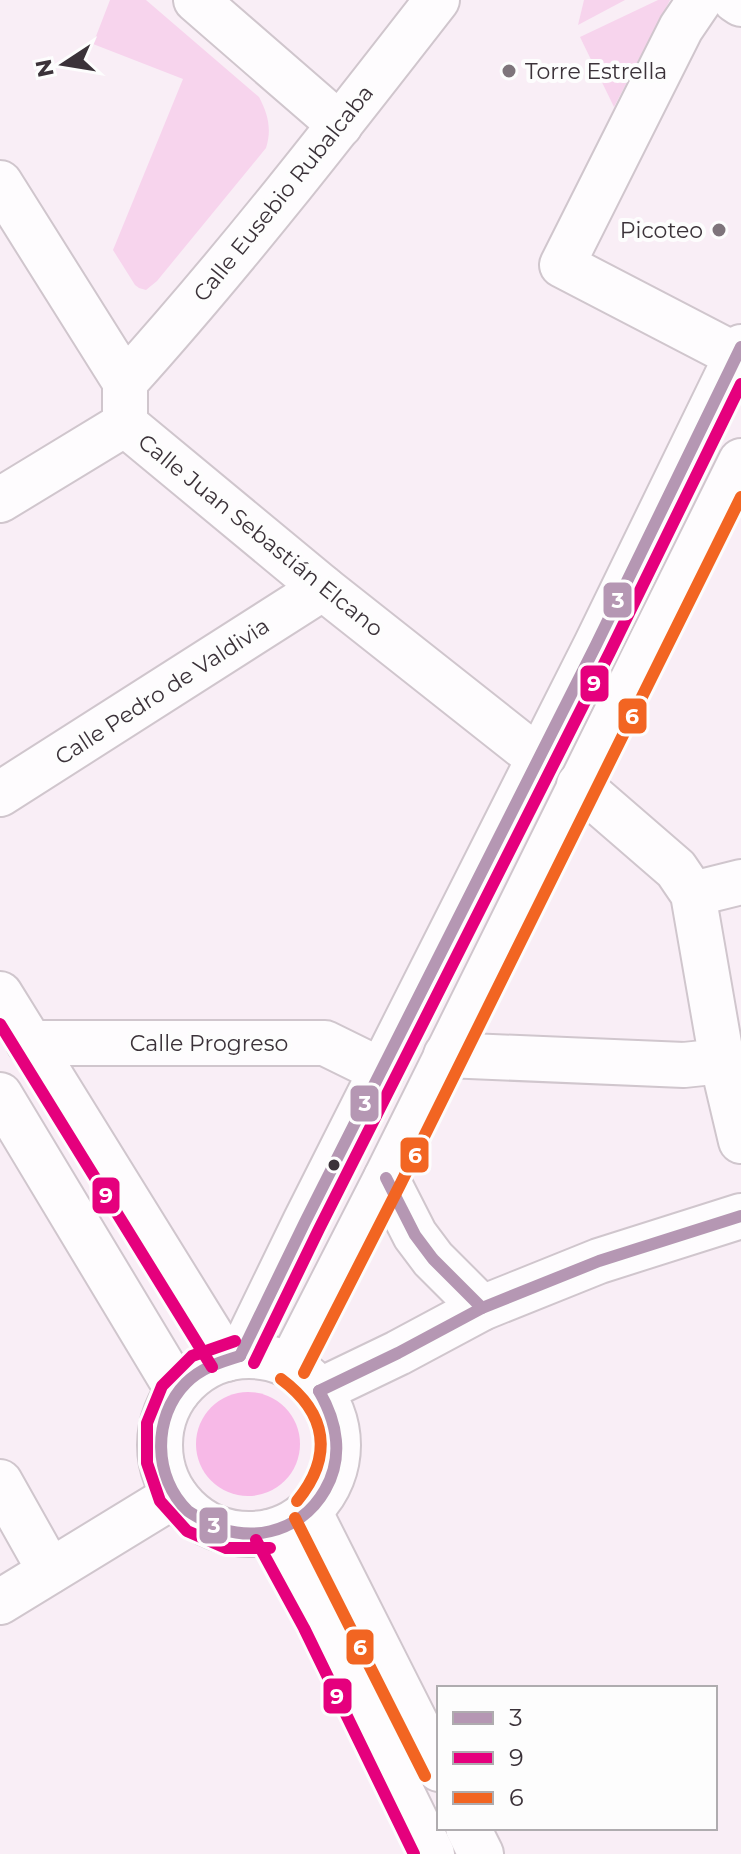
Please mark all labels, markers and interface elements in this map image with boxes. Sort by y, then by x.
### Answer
north arrow [24,24,104,104]
text: N [30,57,60,80]
place label: Torre Estrella [525,58,667,85]
marker: Torre Estrella [500,62,518,80]
street label: Calle Eusebio Rubalcaba [188,80,379,307]
place label: Picoteo [620,217,703,244]
marker: Picoteo [710,221,728,239]
street label: Calle Juan Sebastián Elcano [133,428,389,643]
line badge: 3 [602,581,633,619]
text: 3 [610,587,625,614]
street label: Calle Pedro de Valdivia [50,612,274,771]
line badge: 9 [579,664,610,703]
text: 9 [587,670,601,697]
line badge: 6 [617,697,648,735]
text: 6 [625,703,639,730]
street label: Calle Progreso [130,1030,288,1057]
line badge: 3 [349,1084,380,1123]
text: 3 [357,1090,372,1117]
line badge: 6 [399,1136,430,1174]
text: 6 [408,1142,422,1169]
unlabelled marker [326,1157,342,1173]
line badge: 9 [91,1176,121,1215]
text: 9 [99,1182,113,1209]
line badge: 3 [198,1506,229,1545]
text: 3 [206,1512,221,1539]
line badge: 6 [345,1628,375,1666]
text: 6 [353,1634,367,1661]
line badge: 9 [322,1677,353,1715]
text: 9 [330,1683,344,1710]
legend [437,1686,717,1830]
text: 3 [509,1703,523,1732]
text: 9 [509,1743,524,1772]
text: 6 [509,1783,524,1812]

